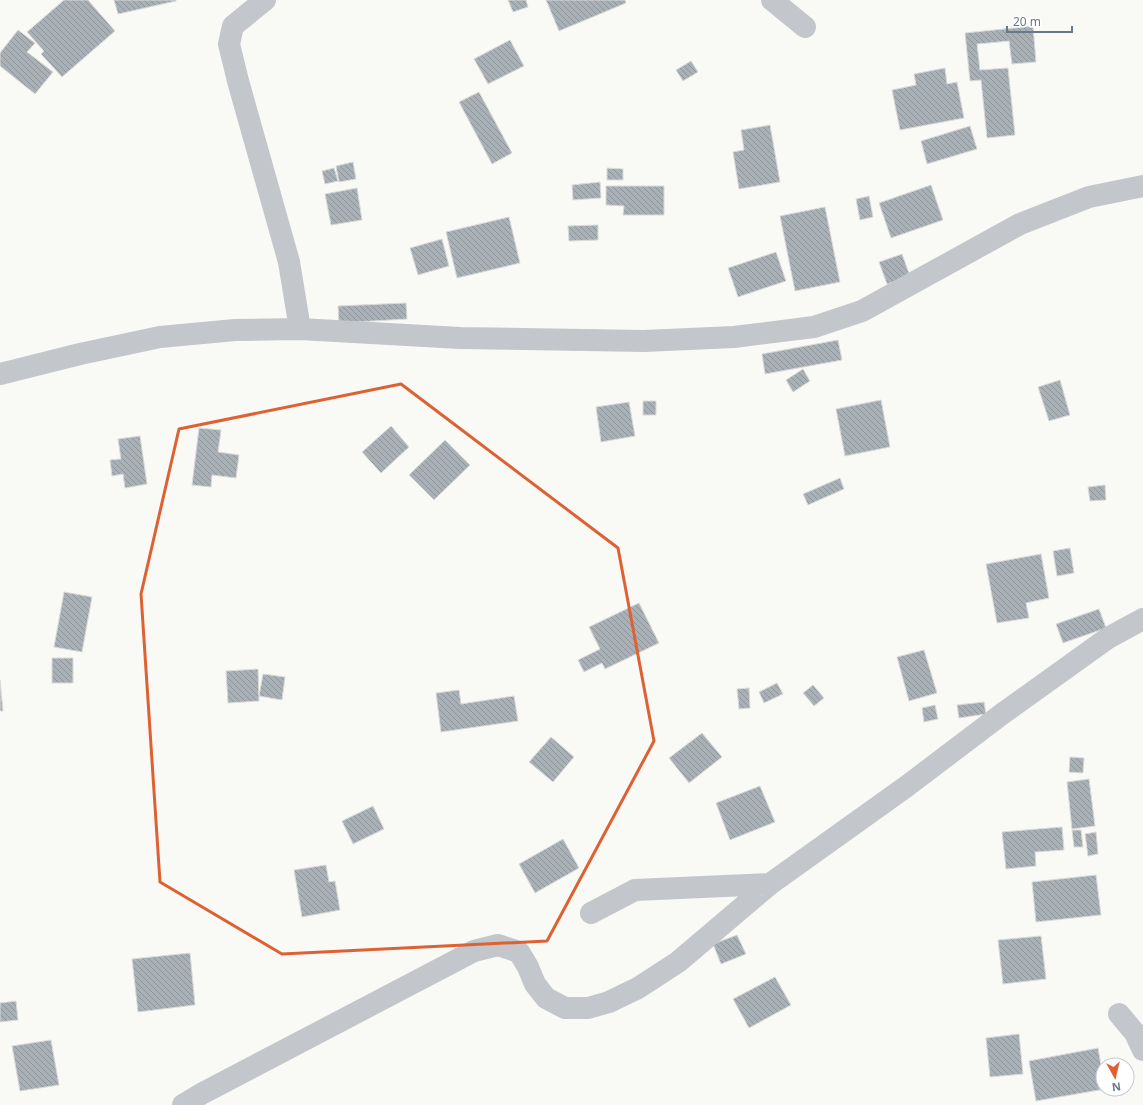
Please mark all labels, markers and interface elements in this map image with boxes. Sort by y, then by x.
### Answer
scale bar [1007,8,1072,34]
text: 20 m [1013,13,1041,30]
north arrow [1095,1057,1135,1097]
text: N [1111,1079,1122,1095]

